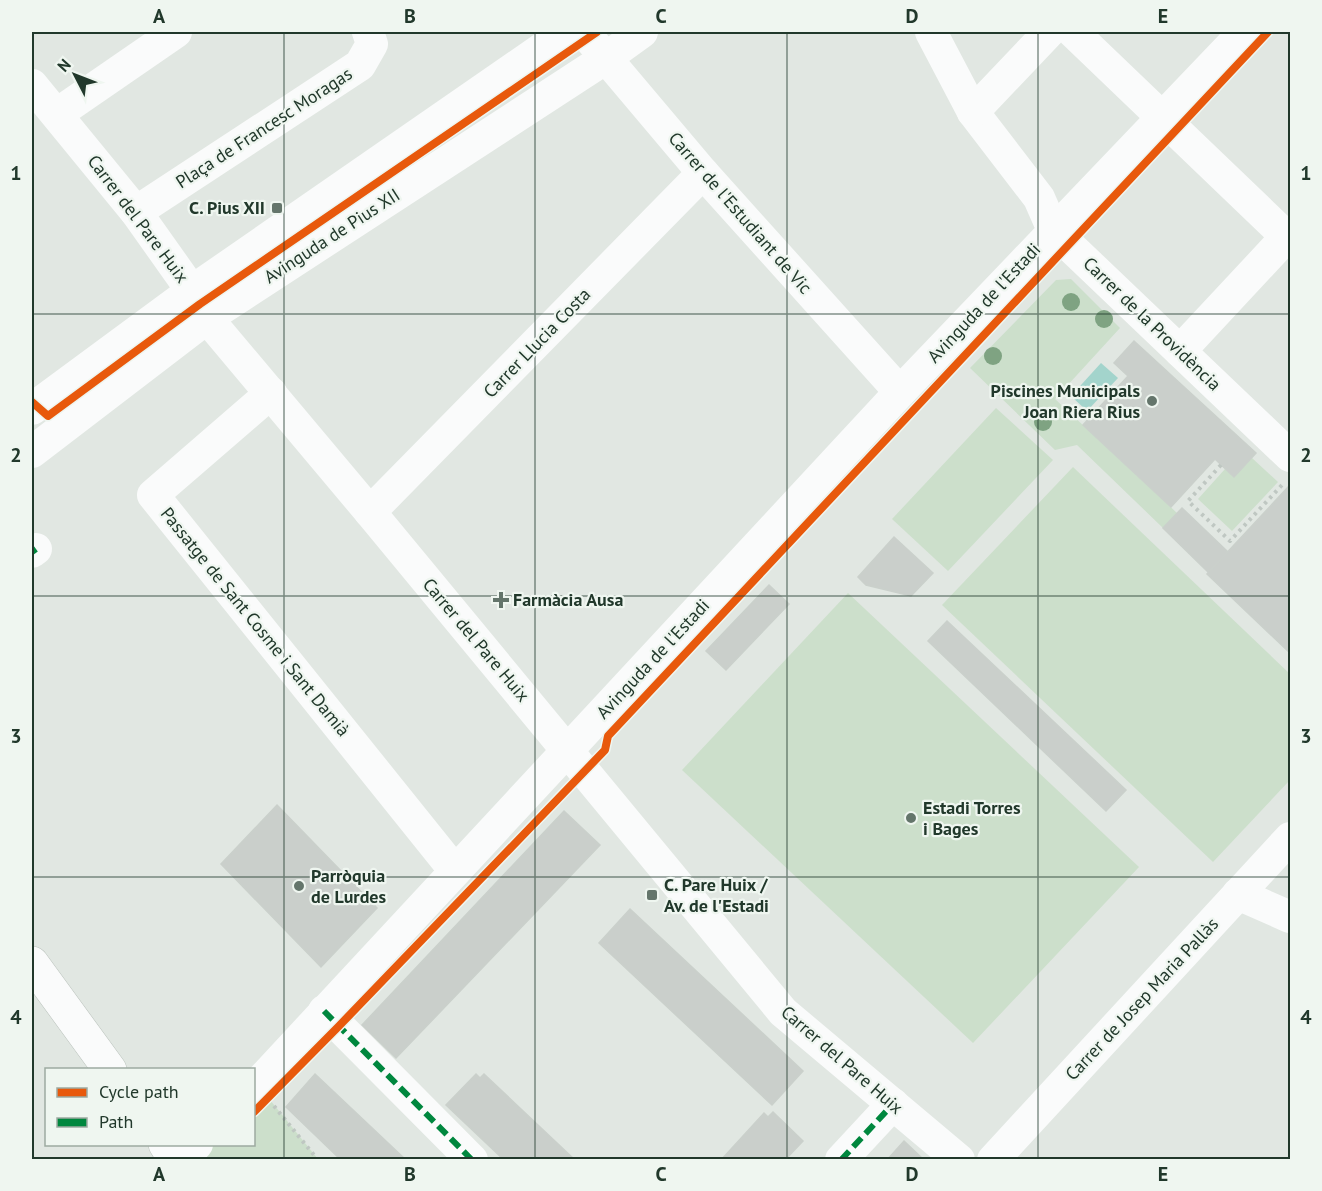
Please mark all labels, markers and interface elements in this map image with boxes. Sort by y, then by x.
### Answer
text: A [153,3,166,29]
text: B [404,3,416,29]
text: C [655,3,667,29]
text: D [906,3,919,29]
text: E [1158,3,1168,29]
north arrow [45,45,105,105]
text: N [53,54,75,76]
street label: Plaça de Francesc Moragas [171,62,356,193]
street label: Carrer de l'Estudiant de Vic [664,127,817,299]
street label: Carrer del Pare Huix [83,150,194,287]
text: 1 [10,160,22,186]
text: 1 [1300,160,1312,186]
street label: Avinguda de Pius XII [259,183,404,288]
place label: C. Pius XII [189,196,265,219]
marker: C. Pius XII [270,201,284,215]
street label: Avinguda de l'Estadi [922,238,1045,367]
street label: Carrer de la Providència [1079,252,1226,395]
street label: Carrer Llucia Costa [478,283,595,402]
place label: Piscines Municipals Joan Riera Rius [991,379,1140,423]
marker: Piscines Municipals Joan Riera Rius [1145,394,1159,408]
text: 2 [10,442,22,468]
text: 2 [1300,442,1312,468]
street label: Passatge de Sant Cosme i Sant Damià [156,502,355,741]
street label: Carrer del Pare Huix [418,573,535,706]
place label: Farmàcia Ausa [513,588,623,611]
marker: Farmàcia Ausa [494,593,508,607]
street label: Avinguda de l'Estadi [591,594,714,723]
text: 3 [10,723,22,749]
text: 3 [1300,723,1312,749]
place label: Estadi Torres i Bages [923,796,1021,840]
marker: Estadi Torres i Bages [904,811,918,825]
place label: Parròquia de Lurdes [311,864,386,908]
place label: C. Pare Huix / Av. de l'Estadi [664,873,769,917]
marker: Parròquia de Lurdes [292,879,306,893]
marker: C. Pare Huix / Av. de l'Estadi [645,888,659,902]
street label: Carrer de Josep Maria Pallàs [1060,912,1223,1085]
street label: Carrer del Pare Huix [777,1000,908,1119]
text: 4 [10,1004,22,1030]
text: 4 [1300,1004,1312,1030]
legend [45,1068,255,1146]
text: Cycle path [99,1080,179,1103]
text: Path [99,1110,133,1133]
text: A [153,1161,166,1187]
text: B [404,1161,416,1187]
text: C [655,1161,667,1187]
text: D [906,1161,919,1187]
text: E [1158,1161,1168,1187]

